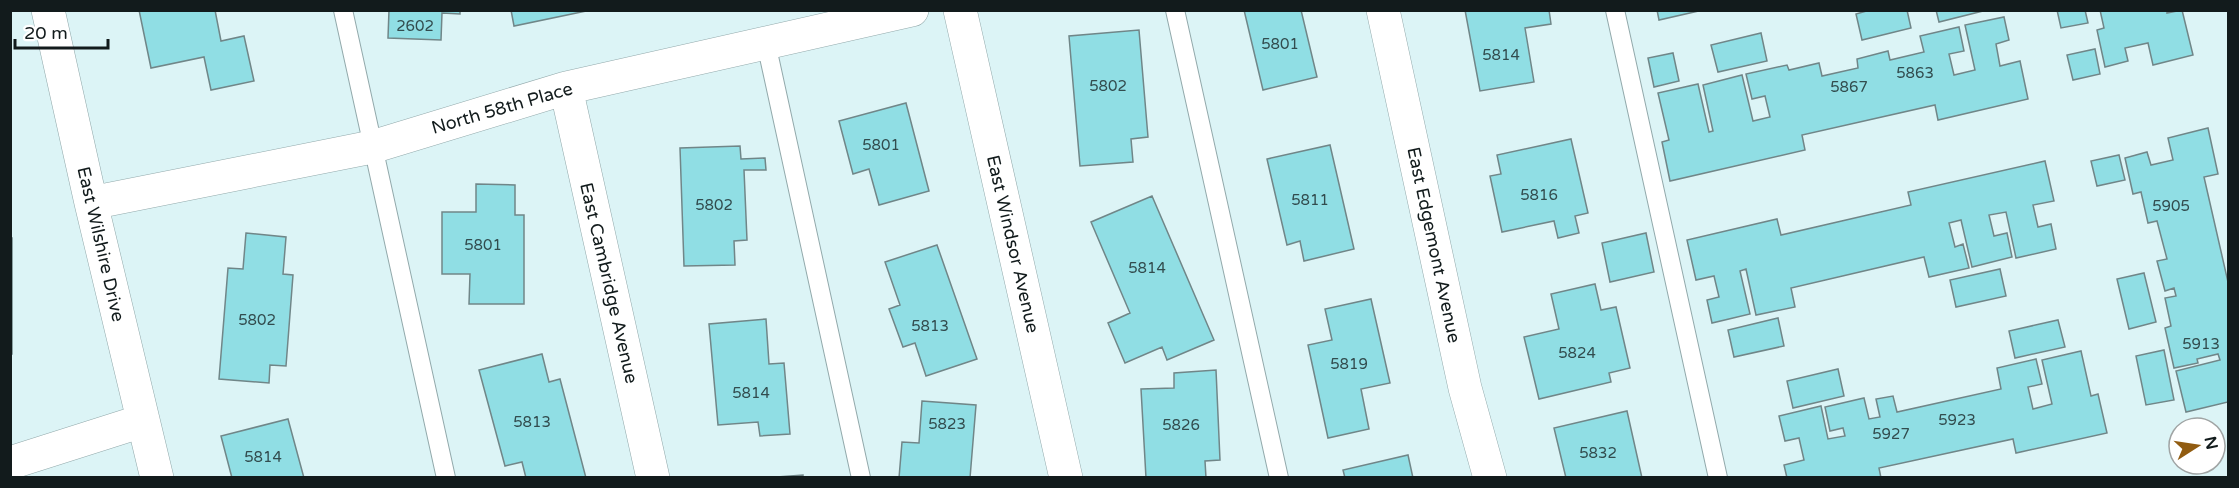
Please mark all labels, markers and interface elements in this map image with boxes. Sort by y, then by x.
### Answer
scale bar [15,12,108,50]
house number: 2602 [396,17,434,35]
text: 20 m [24,22,68,44]
house number: 5801 [1261,35,1299,53]
house number: 5814 [1482,46,1520,64]
house number: 5863 [1896,64,1934,82]
street label: North 58th Place [429,77,575,139]
house number: 5802 [1089,77,1127,95]
house number: 5867 [1830,78,1868,96]
house number: 5801 [862,136,900,154]
street label: East Edgemont Avenue [1402,145,1466,345]
street label: East Windsor Avenue [982,153,1044,335]
street label: East Wilshire Drive [72,164,130,324]
street label: East Cambridge Avenue [575,180,643,386]
house number: 5816 [1520,186,1558,204]
house number: 5811 [1291,191,1329,209]
house number: 5802 [695,196,733,214]
house number: 5905 [2152,197,2190,215]
house number: 5801 [464,236,502,254]
house number: 5814 [1128,259,1166,277]
house number: 5802 [238,311,276,329]
house number: 5813 [911,317,949,335]
house number: 5913 [2182,335,2220,353]
house number: 5824 [1558,344,1596,362]
house number: 5819 [1330,355,1368,373]
house number: 5814 [732,384,770,402]
house number: 5923 [1938,411,1976,429]
house number: 5813 [513,413,551,431]
house number: 5823 [928,415,966,433]
house number: 5826 [1162,416,1200,434]
north arrow [2167,416,2227,476]
house number: 5927 [1872,425,1910,443]
text: N [2200,435,2222,451]
house number: 5832 [1579,444,1617,462]
house number: 5814 [244,448,282,466]

